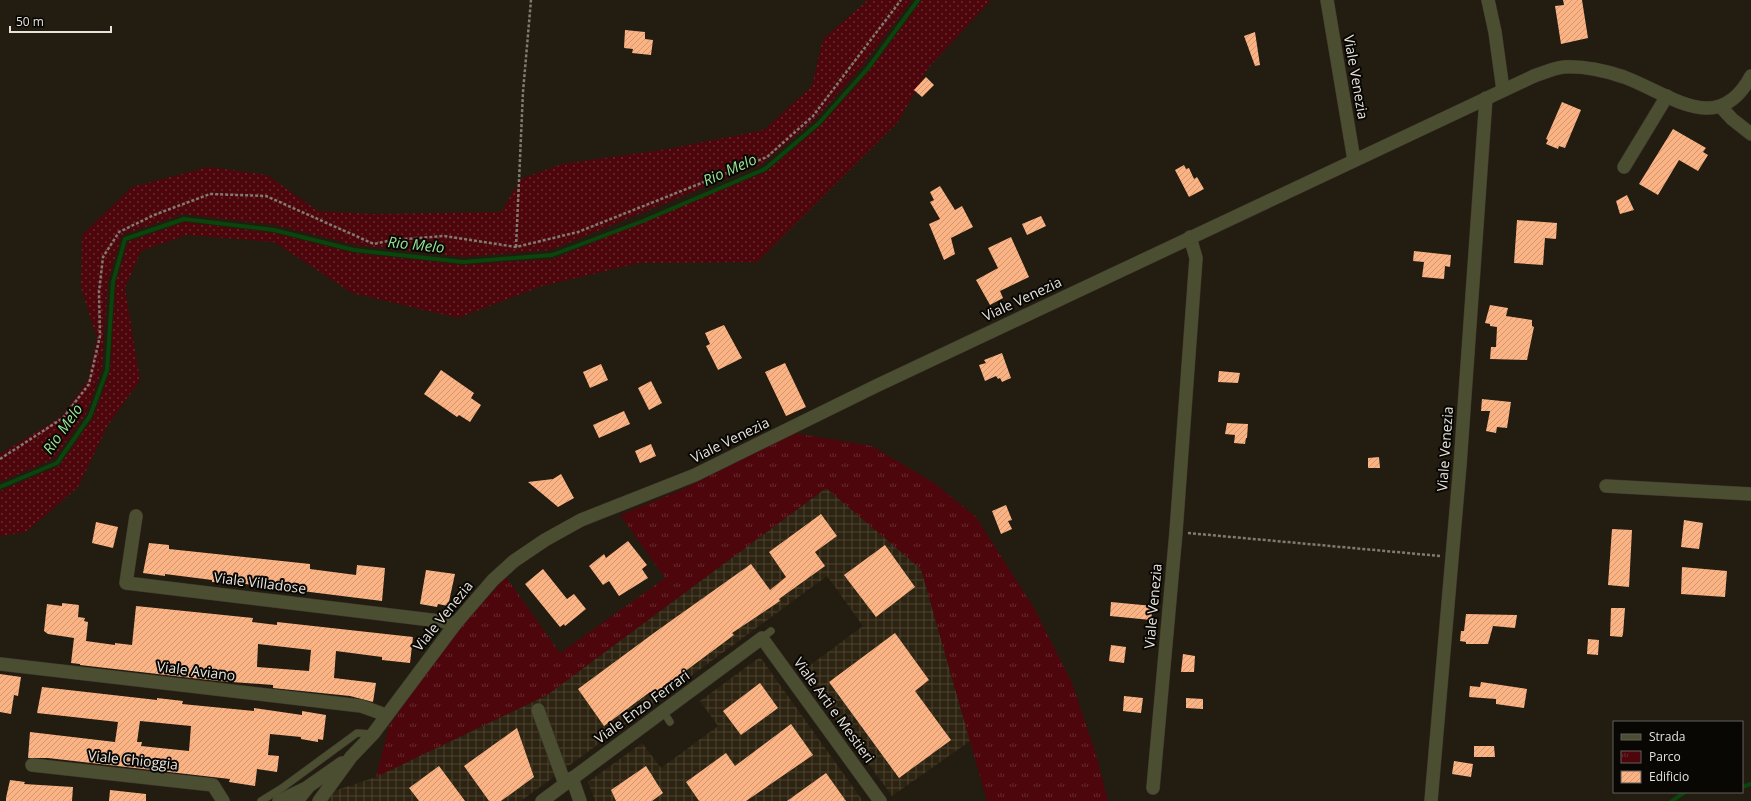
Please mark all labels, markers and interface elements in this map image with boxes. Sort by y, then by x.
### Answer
scale bar [10,8,111,34]
text: 50 m [16,13,44,30]
street label: Viale Venezia [1340,33,1373,121]
water label: Rio Melo [700,148,760,190]
water label: Rio Melo [387,231,445,257]
street label: Viale Venezia [979,272,1064,325]
water label: Rio Melo [38,399,87,457]
street label: Viale Venezia [1432,406,1457,492]
street label: Viale Venezia [687,412,772,467]
street label: Viale Venezia [1139,563,1166,649]
street label: Viale Villadose [213,567,307,598]
street label: Viale Venezia [408,577,477,655]
street label: Viale Arti e Mestieri [790,653,879,766]
street label: Viale Aviano [156,656,236,685]
street label: Viale Enzo Ferrari [590,666,693,748]
legend [1613,721,1743,793]
text: Strada [1649,728,1685,745]
street label: Viale Chioggia [87,745,179,774]
text: Parco [1649,748,1681,765]
text: Edificio [1649,768,1689,785]

